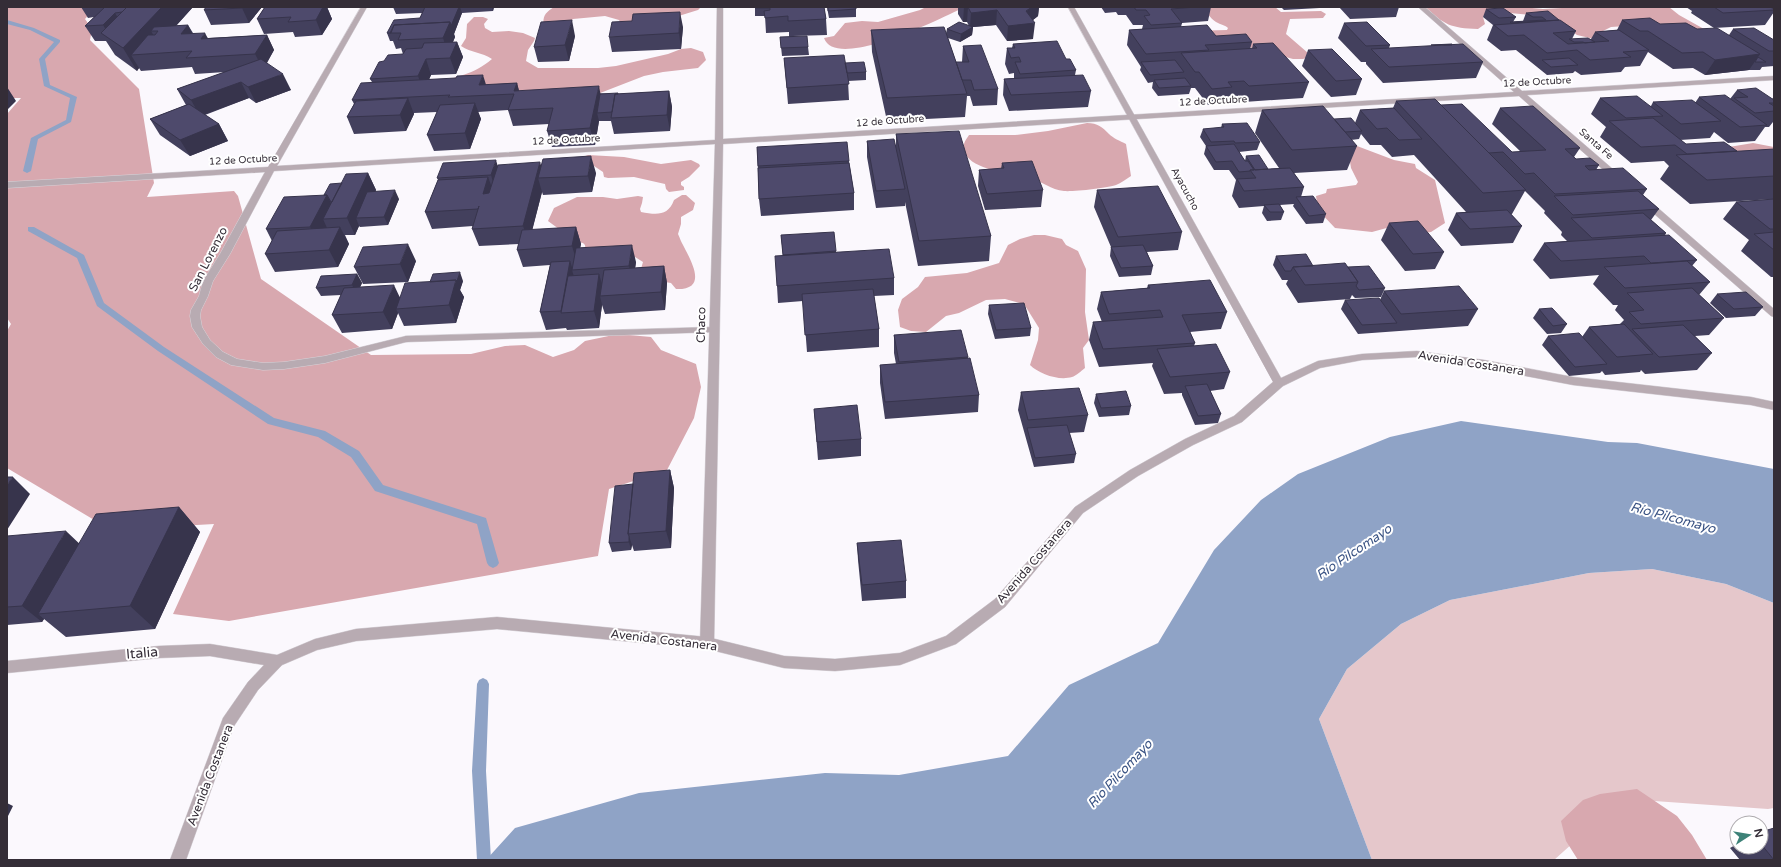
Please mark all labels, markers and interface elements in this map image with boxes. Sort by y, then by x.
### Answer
street label: 12 de Octubre [1502,74,1572,90]
street label: 12 de Octubre [1178,93,1248,109]
street label: 12 de Octubre [855,113,925,129]
street label: Santa Fe [1577,126,1616,162]
street label: 12 de Octubre [531,132,601,148]
street label: 12 de Octubre [208,152,278,168]
street label: Ayacucho [1168,166,1202,212]
street label: San Lorenzo [186,224,230,294]
street label: Chaco [694,307,708,343]
street label: Avenida Costanera [1417,348,1525,378]
water label: Río Pilcomayo [1629,499,1718,537]
street label: Avenida Costanera [994,516,1074,606]
water label: Río Pilcomayo [1313,520,1396,583]
street label: Avenida Costanera [610,627,718,653]
street label: Italia [125,643,159,663]
street label: Avenida Costanera [184,722,236,828]
water label: Río Pilcomayo [1084,736,1156,811]
north arrow [1729,815,1769,855]
text: N [1751,827,1766,839]

